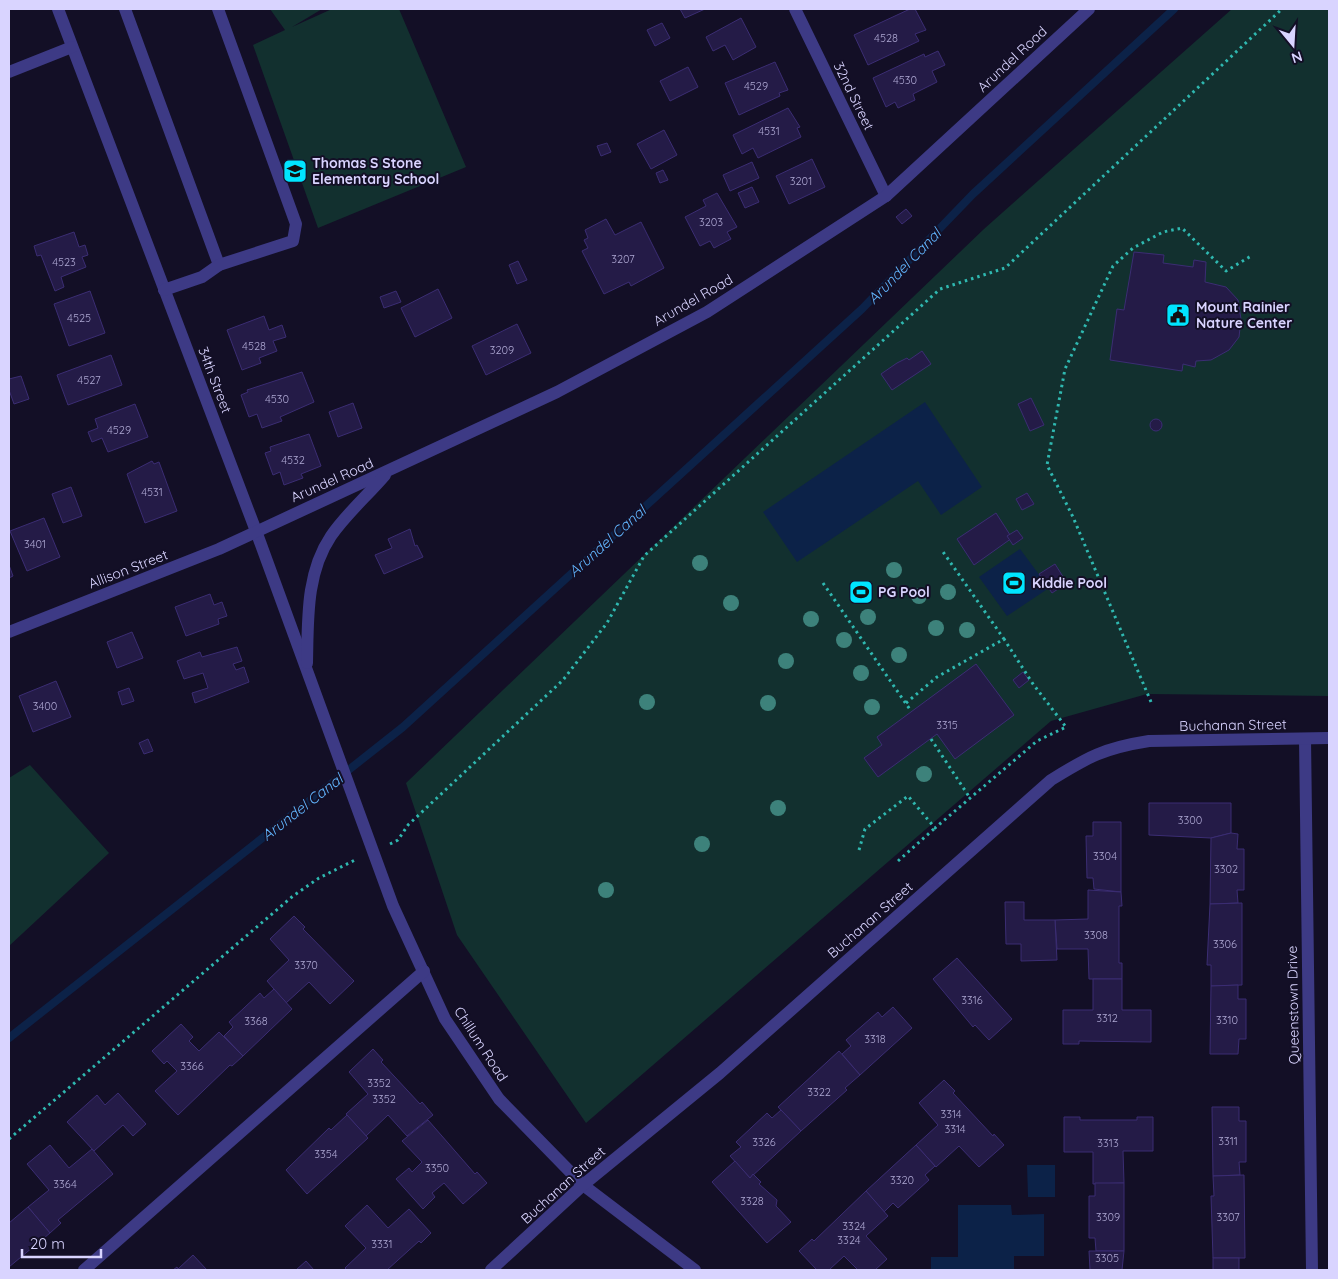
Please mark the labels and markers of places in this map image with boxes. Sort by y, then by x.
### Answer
place label: Thomas S Stone Elementary School [312,154,439,188]
school or university icon: Thomas S Stone Elementary School [282,158,308,184]
place label: Mount Rainier Nature Center [1196,298,1292,332]
public building icon: Mount Rainier Nature Center [1165,302,1191,328]
sports icon: Kiddie Pool [1001,570,1027,596]
place label: Kiddie Pool [1032,574,1107,592]
sports icon: PG Pool [848,579,874,605]
place label: PG Pool [878,583,930,601]

